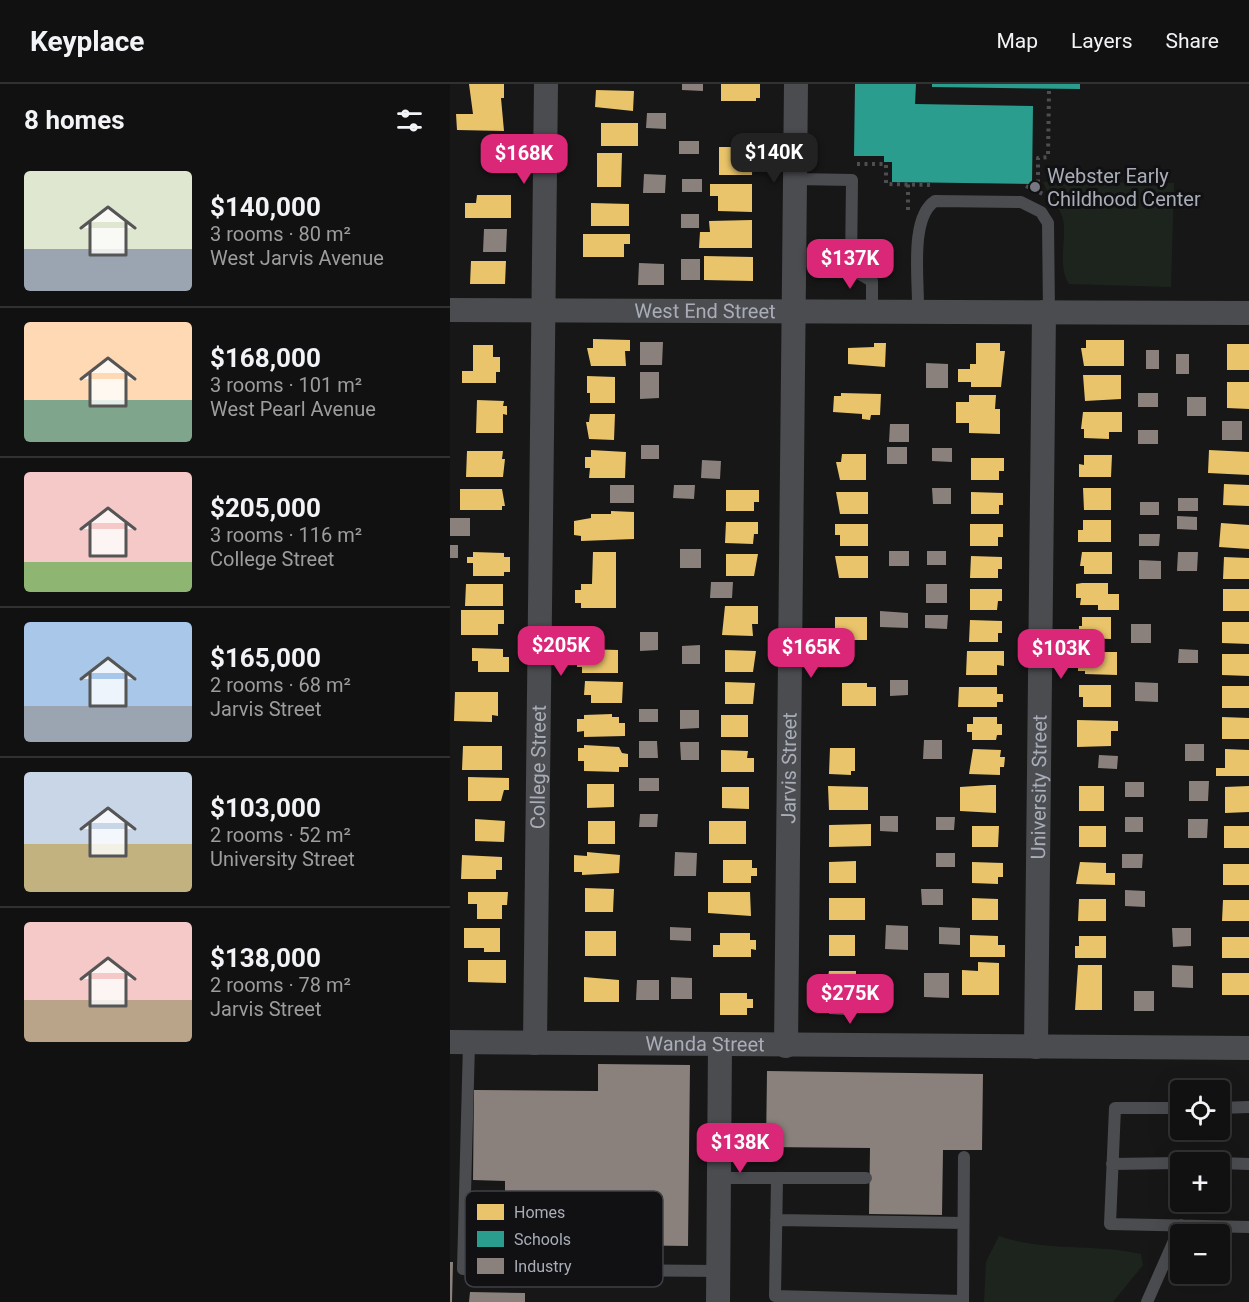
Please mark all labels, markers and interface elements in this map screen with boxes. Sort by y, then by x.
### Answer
text: Keyplace [30,25,144,58]
text: Map [996,29,1038,53]
text: Layers [1071,29,1132,53]
text: Share [1165,29,1219,53]
icon: filters [393,104,426,137]
text: 8 homes [24,105,125,135]
pin: $140K [732,133,816,184]
pin: $168K [482,134,566,185]
text: $140K [745,140,803,164]
text: $168K [495,141,553,165]
place label: Webster Early Childhood Center [1047,164,1201,211]
marker: Webster Early Childhood Center [1028,180,1042,194]
text: $140,000 [210,192,321,222]
icon: home [72,195,144,267]
text: 3 rooms · 80 m² [210,222,351,246]
pin: $137K [808,239,892,290]
text: West Jarvis Avenue [210,246,384,270]
text: $137K [821,246,879,270]
street label: West End Street [634,299,776,323]
text: $168,000 [210,343,321,373]
icon: home [72,346,144,418]
text: 3 rooms · 101 m² [210,373,362,397]
text: West Pearl Avenue [210,397,376,421]
text: $205,000 [210,493,321,523]
icon: home [72,496,144,568]
text: 3 rooms · 116 m² [210,523,362,547]
text: College Street [210,547,334,571]
pin: $205K [519,626,603,677]
pin: $165K [769,628,853,679]
pin: $103K [1019,629,1103,680]
text: $205K [532,633,590,657]
text: $165K [782,635,840,659]
text: $103K [1032,636,1090,660]
text: $165,000 [210,643,321,673]
icon: home [72,646,144,718]
text: 2 rooms · 68 m² [210,673,351,697]
text: Jarvis Street [210,697,321,721]
street label: College Street [525,705,551,829]
street label: Jarvis Street [776,712,801,824]
street label: University Street [1026,714,1052,860]
text: $103,000 [210,793,321,823]
icon: home [72,796,144,868]
text: 2 rooms · 52 m² [210,823,351,847]
text: University Street [210,847,355,871]
text: $138,000 [210,943,321,973]
icon: home [72,946,144,1018]
text: 2 rooms · 78 m² [210,973,351,997]
pin: $275K [808,974,892,1025]
text: $275K [821,981,879,1005]
text: Jarvis Street [210,997,321,1021]
street label: Wanda Street [645,1031,765,1056]
map controls [1170,1080,1230,1284]
button: locate [1170,1080,1230,1140]
pin: $138K [698,1123,782,1174]
text: $138K [711,1130,769,1154]
button: + [1170,1152,1230,1212]
legend [465,1191,663,1287]
text: Homes [514,1203,565,1222]
button: − [1170,1224,1230,1284]
text: Schools [514,1230,571,1249]
text: Industry [514,1257,572,1276]

